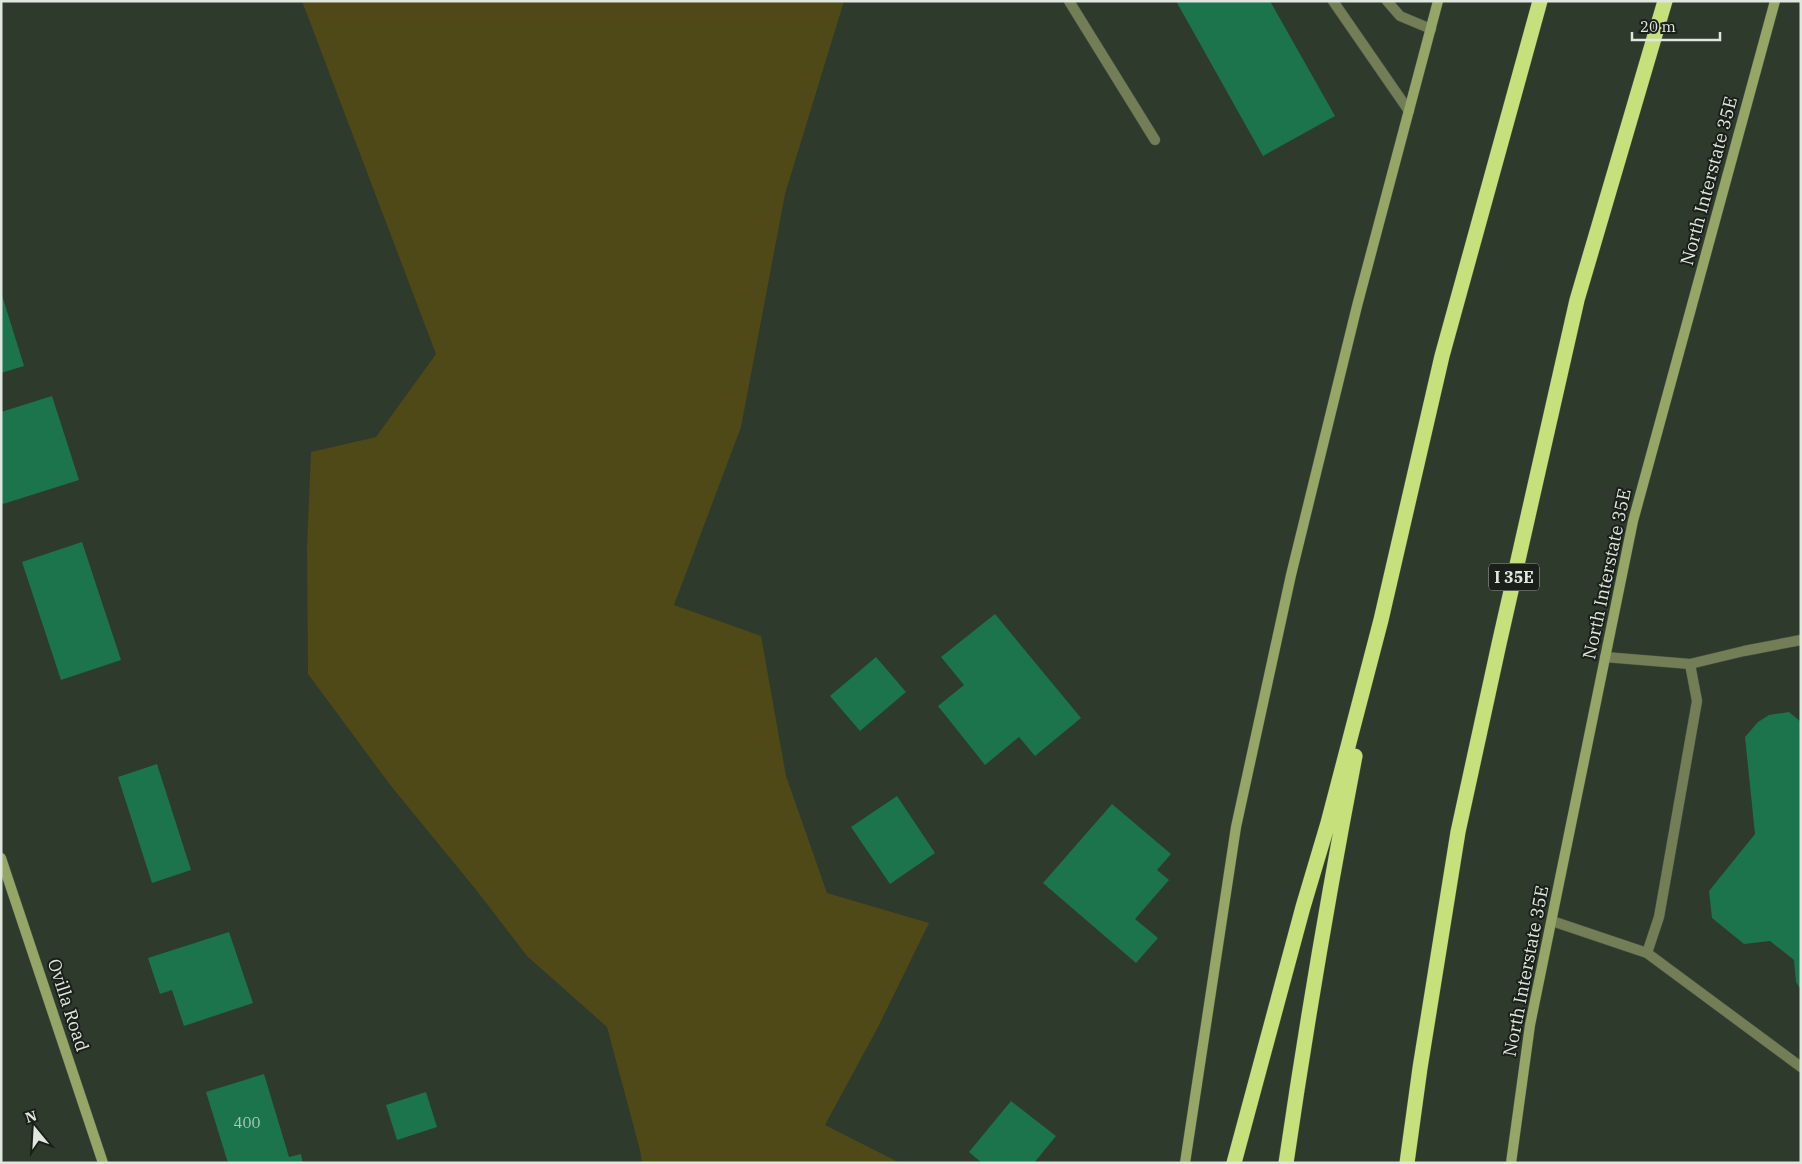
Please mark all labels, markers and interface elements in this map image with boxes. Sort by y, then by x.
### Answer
scale bar [1632,10,1720,42]
text: 20 m [1640,17,1676,36]
street label: North Interstate 35E [1675,94,1742,268]
street label: North Interstate 35E [1577,487,1636,661]
road number: I 35E [1489,564,1539,590]
street label: North Interstate 35E [1498,883,1553,1058]
street label: Ovilla Road [43,956,94,1054]
north arrow [10,1104,60,1154]
text: N [23,1106,39,1127]
house number: 400 [233,1113,261,1132]

